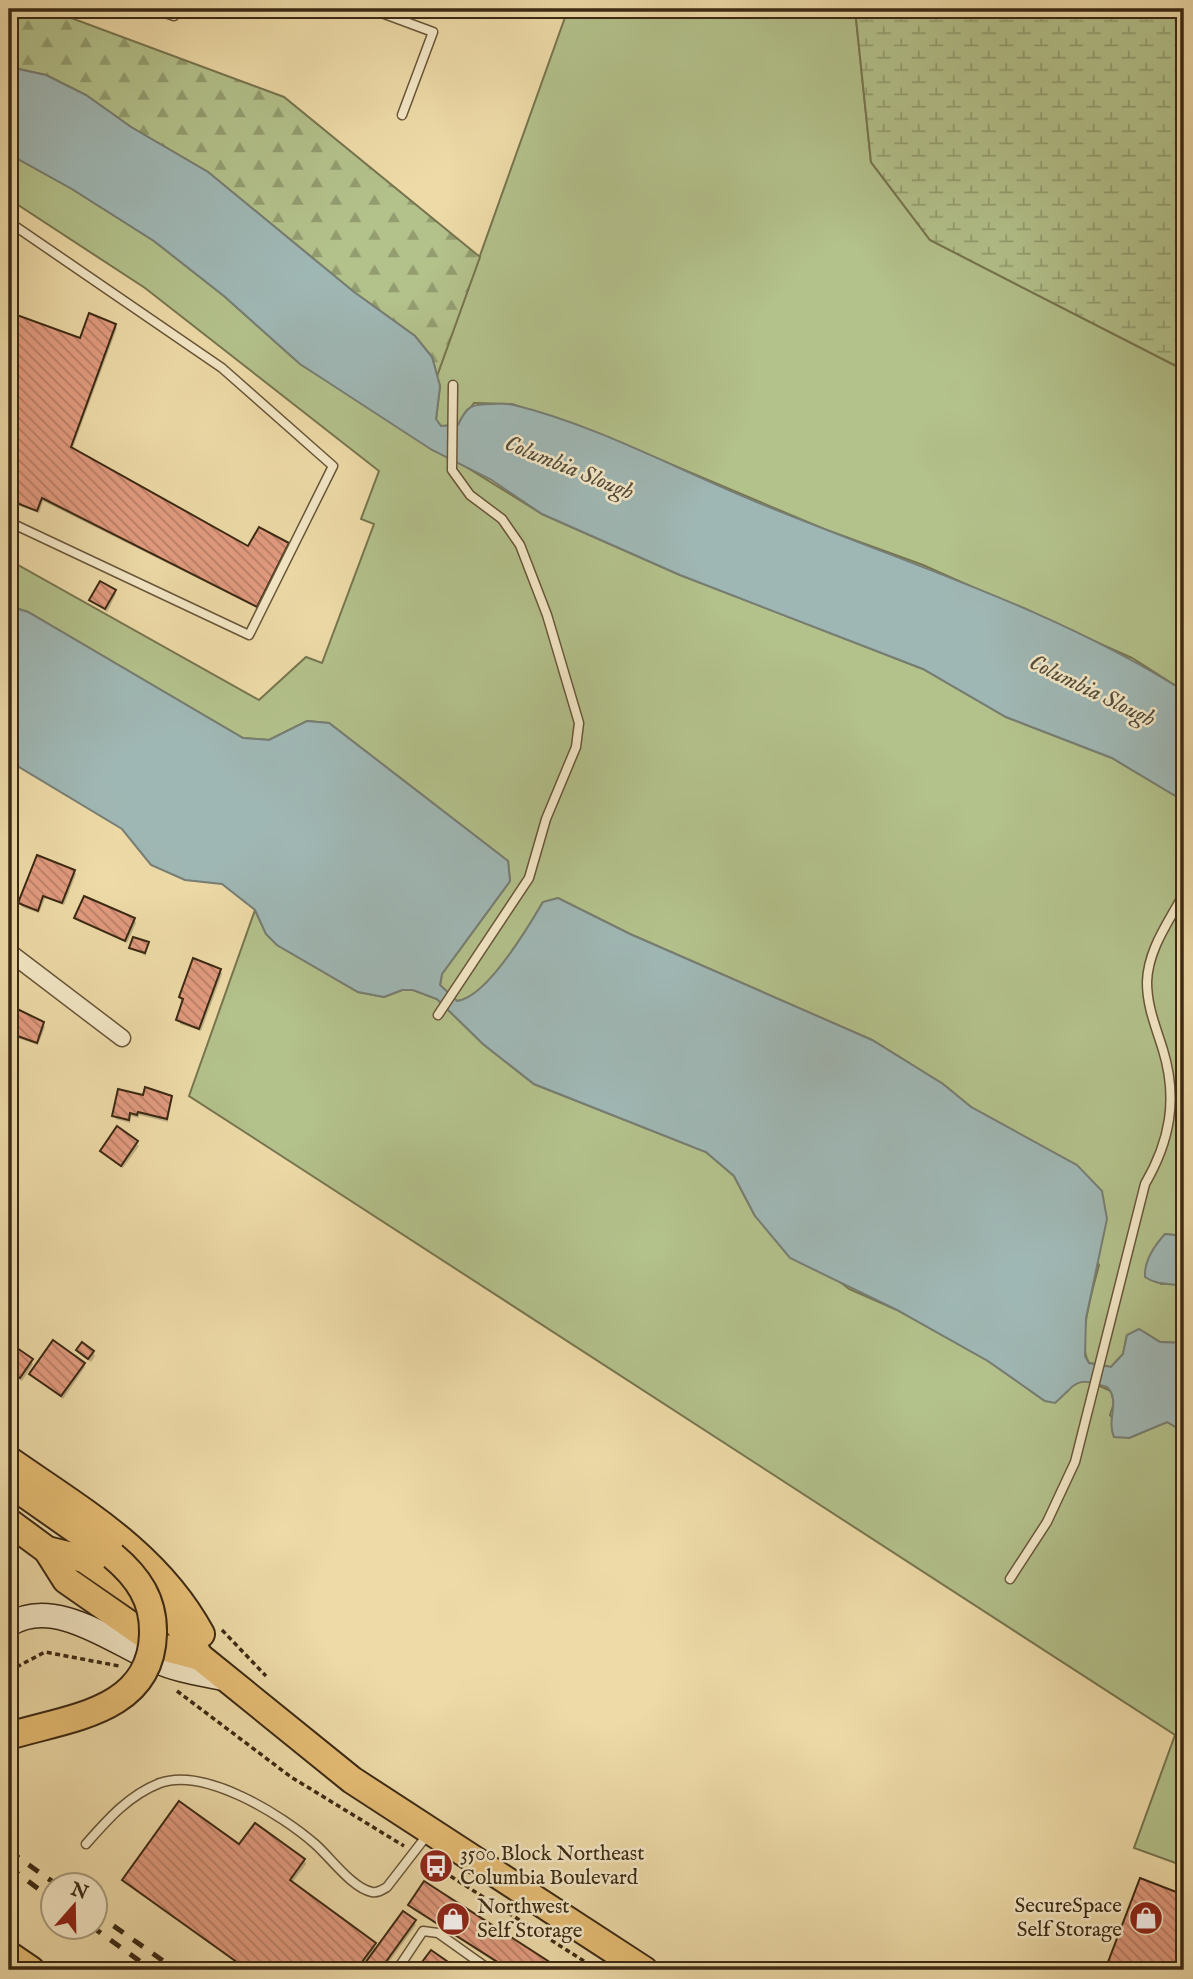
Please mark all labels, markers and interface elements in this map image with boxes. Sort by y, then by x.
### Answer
water label: Columbia Slough [500,429,638,508]
water label: Columbia Slough [1024,648,1160,735]
place label: 3500 Block Northeast Columbia Boulevard [460,1841,644,1892]
bus stop icon: 3500 Block Northeast Columbia Boulevard [417,1847,455,1885]
north arrow [38,1870,108,1940]
text: N [66,1877,91,1906]
place label: SecureSpace Self Storage [1014,1893,1122,1944]
place label: Northwest Self Storage [477,1894,583,1945]
shop icon: SecureSpace Self Storage [1127,1899,1165,1937]
shop icon: Northwest Self Storage [434,1900,472,1938]

